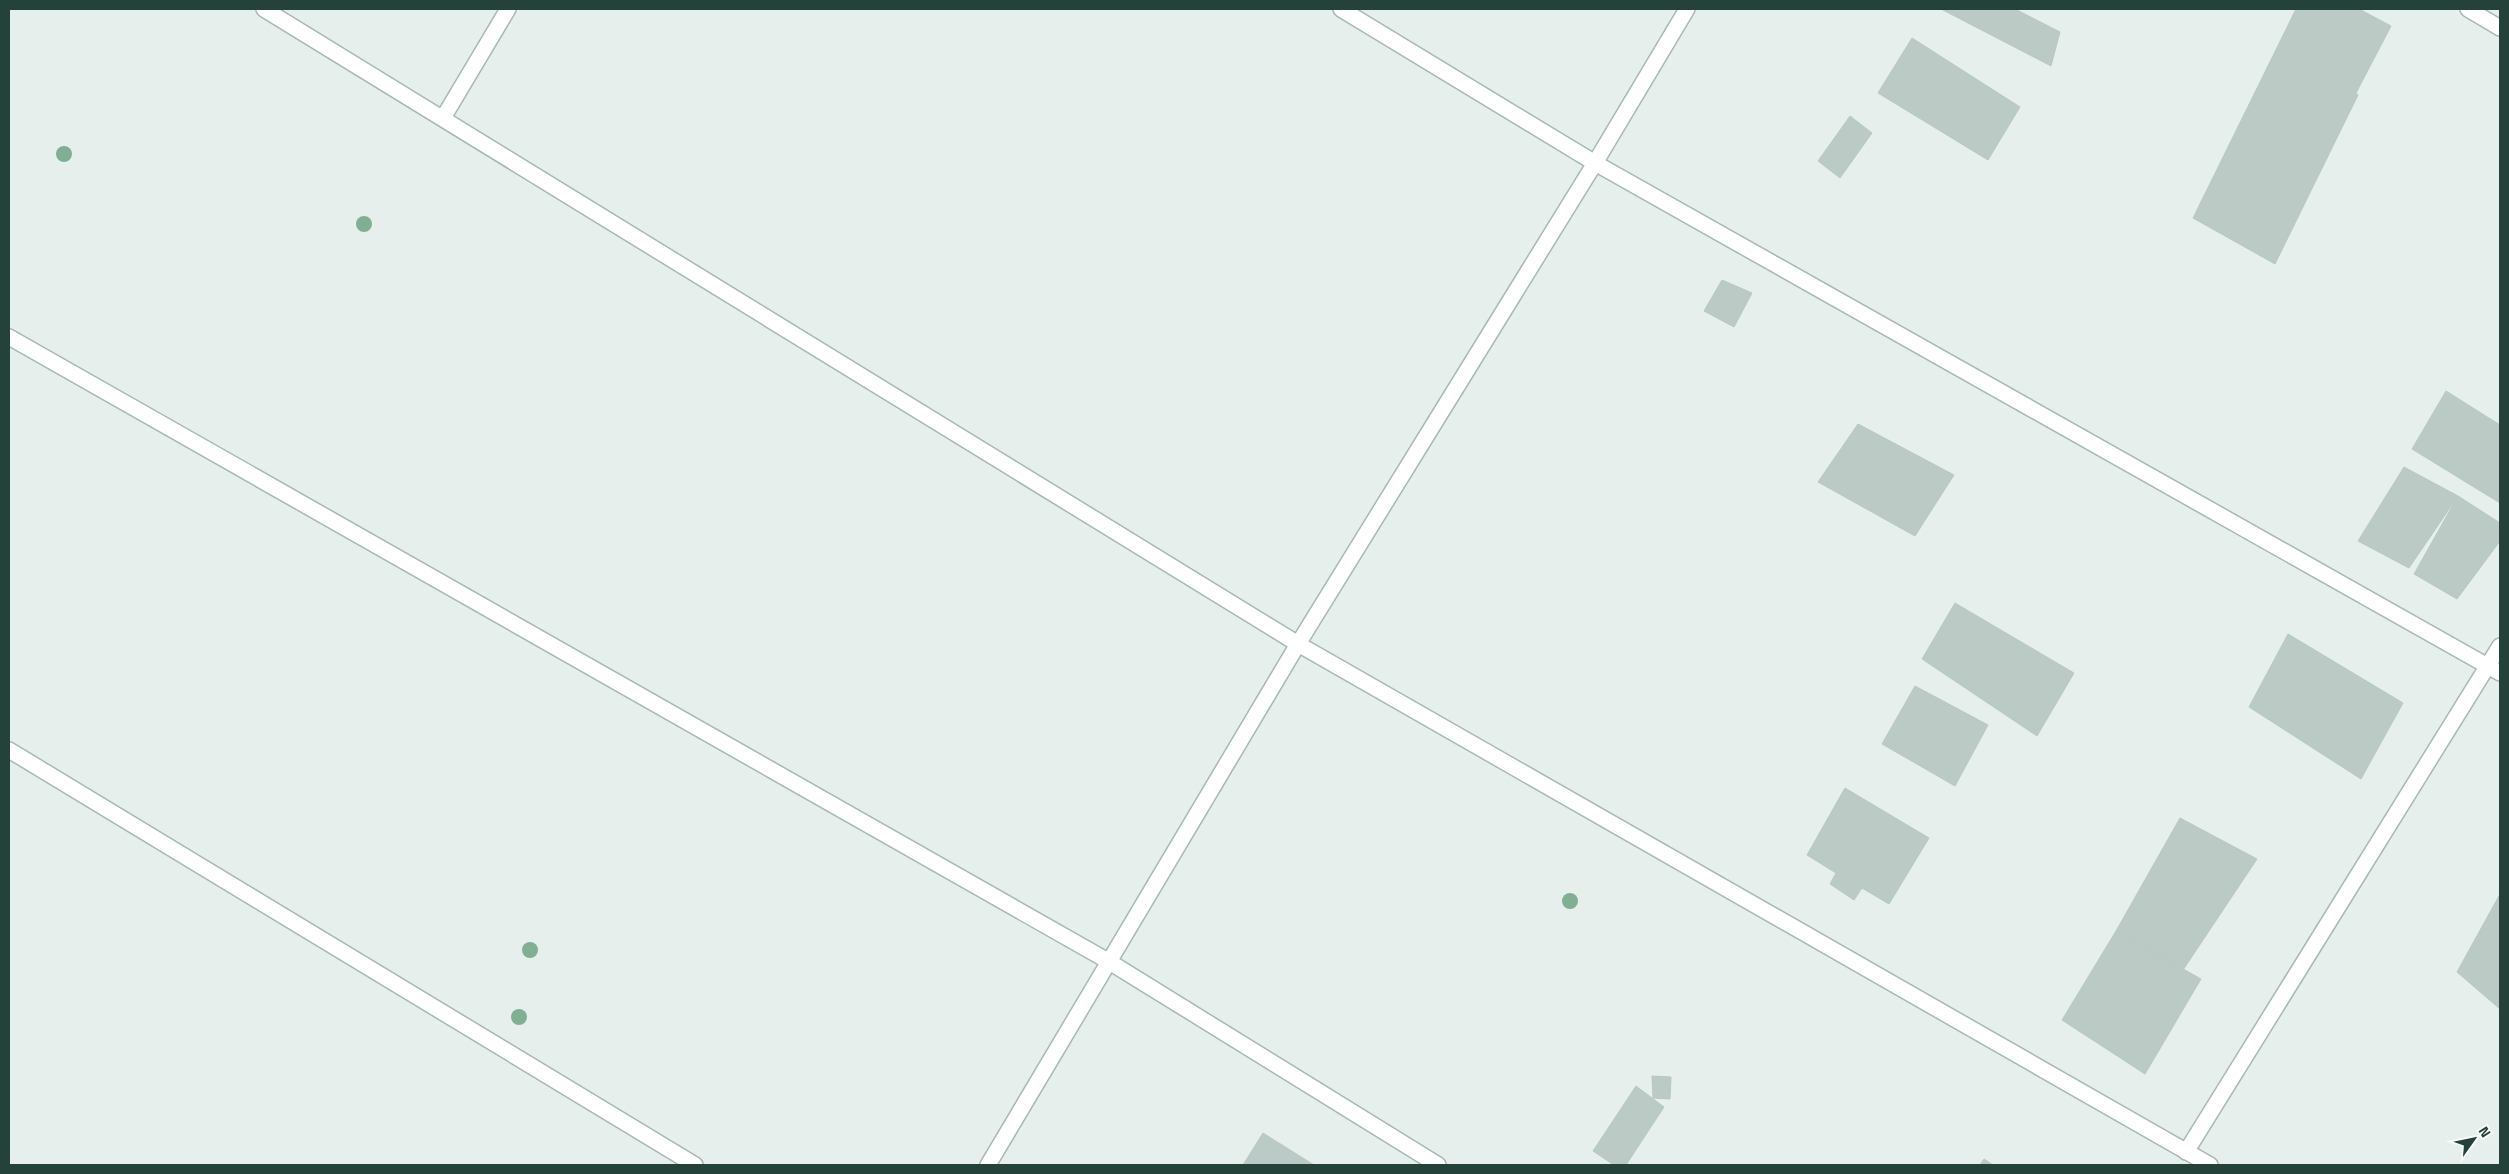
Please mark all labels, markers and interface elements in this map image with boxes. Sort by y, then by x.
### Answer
north arrow [2449,1114,2499,1164]
text: N [2474,1122,2497,1141]

